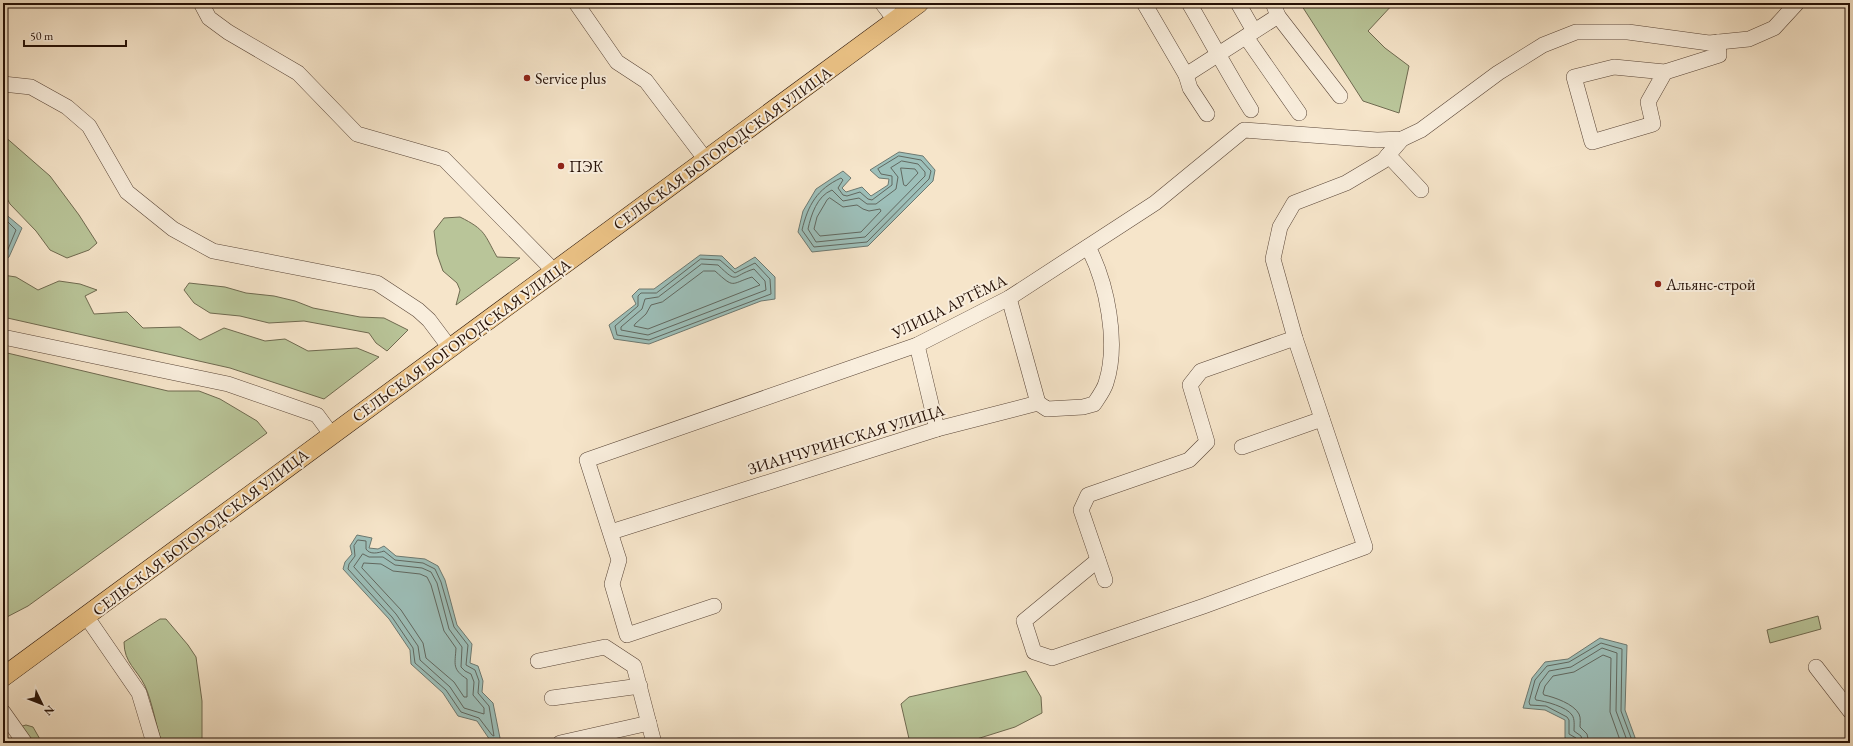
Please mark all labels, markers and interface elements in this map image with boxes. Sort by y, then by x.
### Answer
scale bar [24,22,126,48]
text: 50 m [30,28,54,44]
street label: СЕЛЬСКАЯ БОГОРОДСКАЯ УЛИЦА [609,61,837,235]
place label: Service plus [535,68,606,89]
marker: Service plus [522,73,532,83]
place label: ПЭК [569,156,604,177]
marker: ПЭК [556,161,566,171]
street label: СЕЛЬСКАЯ БОГОРОДСКАЯ УЛИЦА [348,253,576,427]
street label: УЛИЦА АРТЁМА [887,269,1011,344]
place label: Альянс-строй [1665,274,1756,295]
marker: Альянс-строй [1653,279,1663,289]
street label: ЗИАНЧУРИНСКАЯ УЛИЦА [745,399,948,479]
street label: СЕЛЬСКАЯ БОГОРОДСКАЯ УЛИЦА [88,444,313,621]
north arrow [22,684,62,724]
text: N [41,703,57,719]

